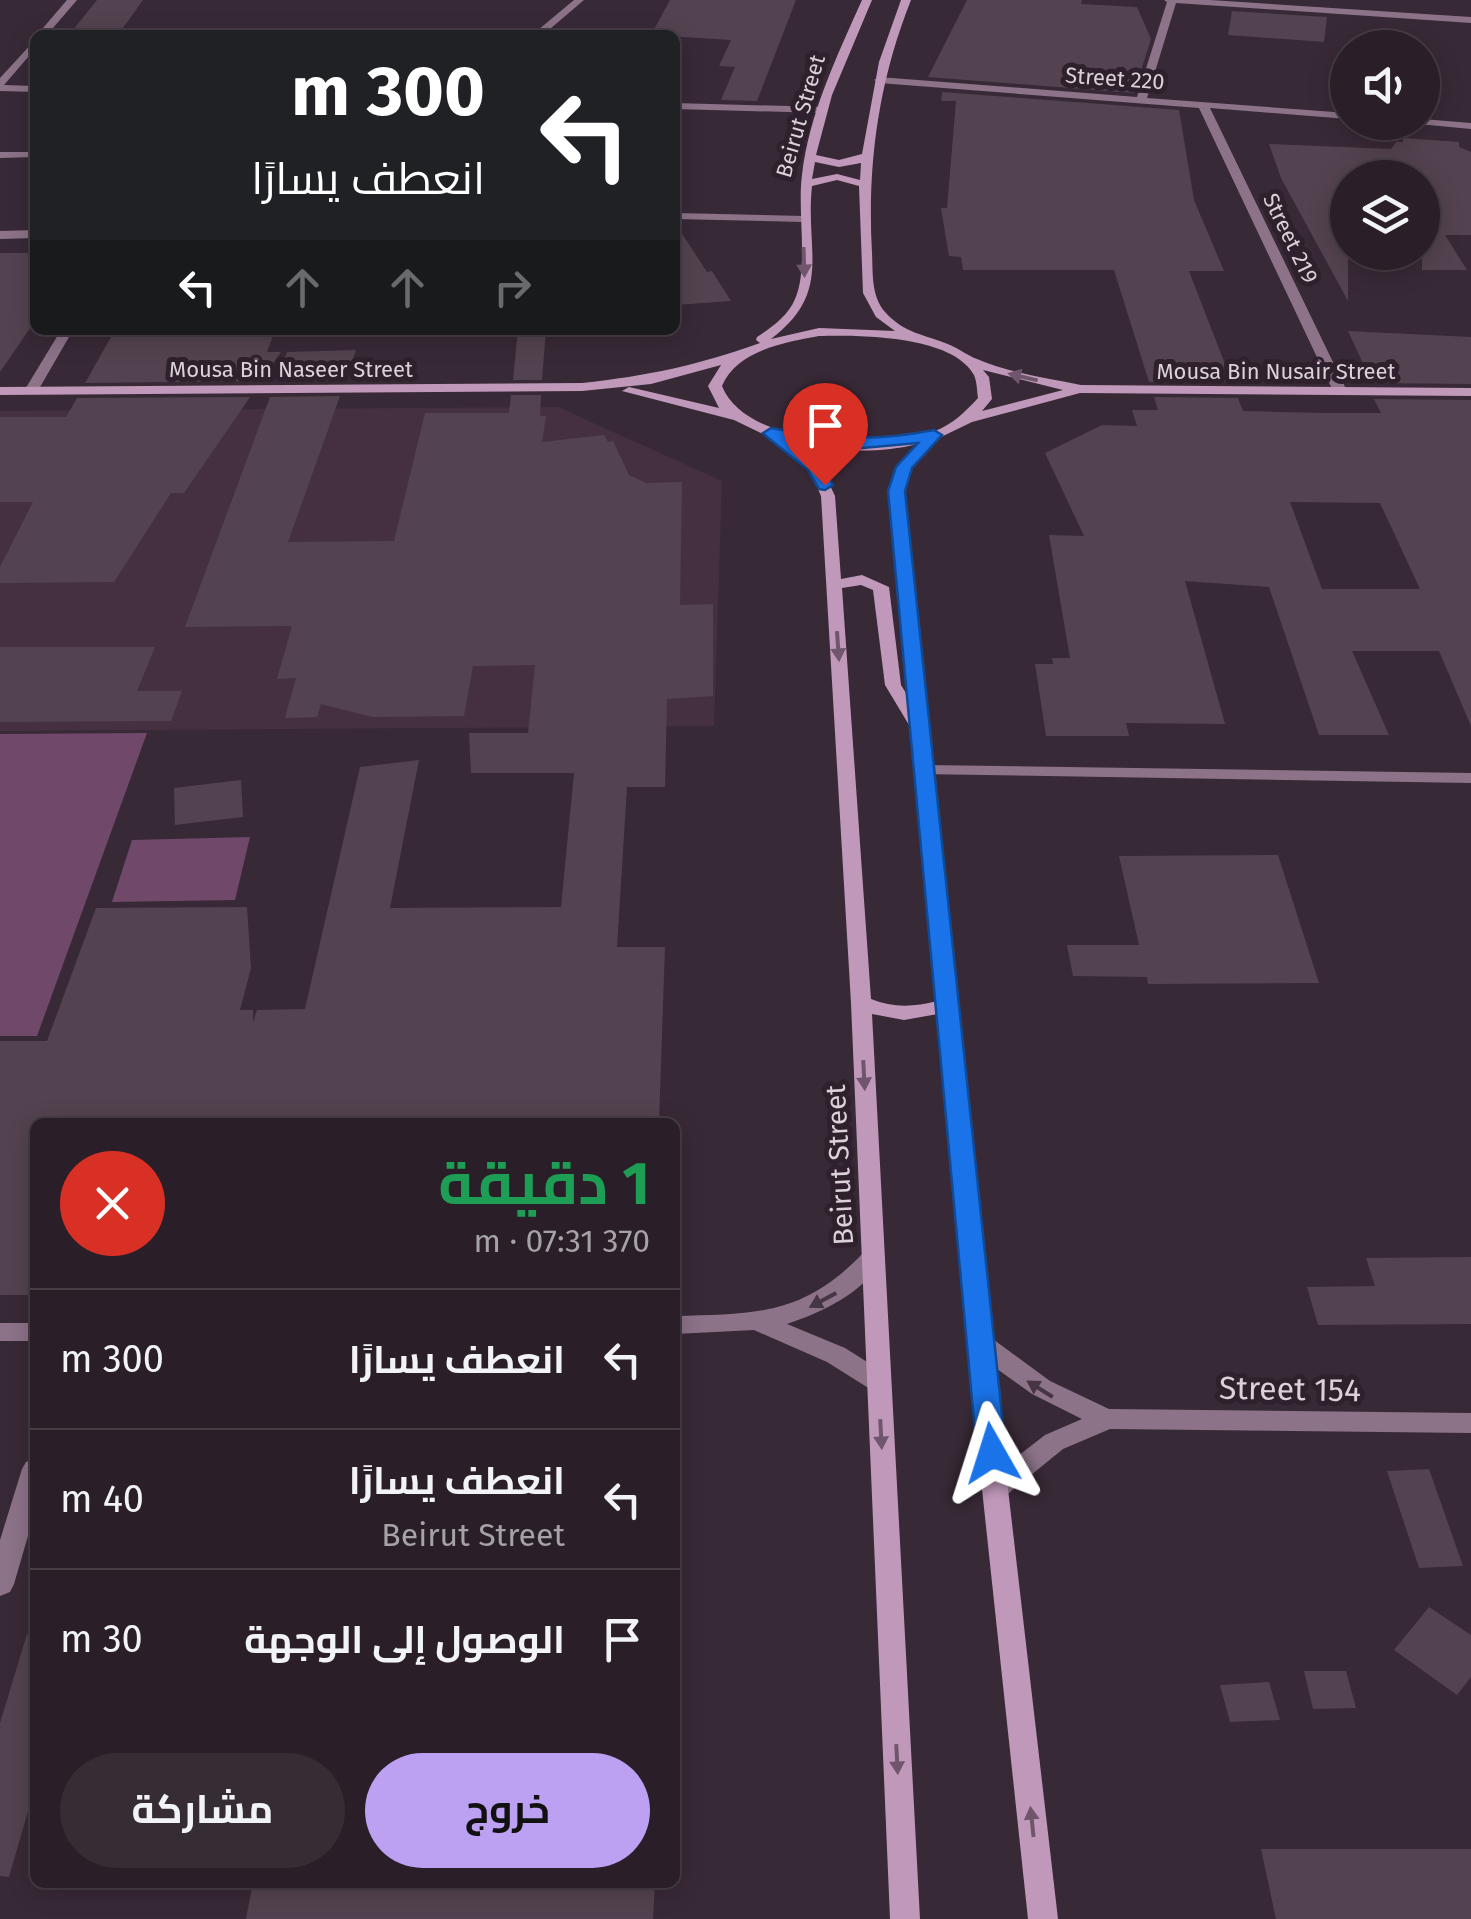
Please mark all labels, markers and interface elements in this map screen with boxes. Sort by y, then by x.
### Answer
map controls [1330,30,1440,270]
button: sound [1330,30,1440,140]
text: 300 m [291,50,485,134]
street label: Beirut Street [770,52,831,181]
street label: Street 220 [1064,62,1166,95]
icon: left [520,70,650,200]
text: انعطف يسارًا [251,152,485,206]
button: layers [1330,160,1440,270]
street label: Street 219 [1257,189,1324,288]
one-way arrow [796,246,812,278]
icon: left [170,260,225,315]
icon: ahead [275,260,330,315]
icon: ahead [380,260,435,315]
icon: right [485,260,540,315]
street label: Mousa Bin Naseer Street [169,356,413,383]
street label: Mousa Bin Nusair Street [1157,358,1396,385]
one-way arrow [1007,369,1038,385]
pin [783,383,868,486]
icon: arrive [798,398,853,453]
one-way arrow [830,630,846,662]
one-way arrow [856,1059,872,1091]
street label: Beirut Street [819,1083,860,1246]
text: 1 دقيقة [438,1148,650,1220]
button: close [60,1151,165,1256]
text: 370 m · 07:31 [474,1222,650,1260]
one-way arrow [809,1292,838,1309]
icon: left [595,1332,650,1387]
text: 300 m [60,1336,164,1382]
text: انعطف يسارًا [349,1337,565,1383]
street label: Street 154 [1219,1369,1361,1409]
one-way arrow [1027,1380,1054,1399]
position arrow [940,1401,1044,1505]
one-way arrow [874,1419,890,1451]
text: انعطف يسارًا [349,1458,565,1504]
icon: left [595,1472,650,1527]
text: 40 m [60,1476,144,1522]
text: Beirut Street [381,1516,565,1554]
icon: arrive [595,1612,650,1667]
text: 30 m [60,1616,143,1662]
text: الوصول إلى الوجهة [244,1617,565,1663]
one-way arrow [889,1743,905,1775]
button: مشاركة [60,1753,345,1868]
button: خروج [365,1753,650,1868]
one-way arrow [1024,1806,1040,1837]

